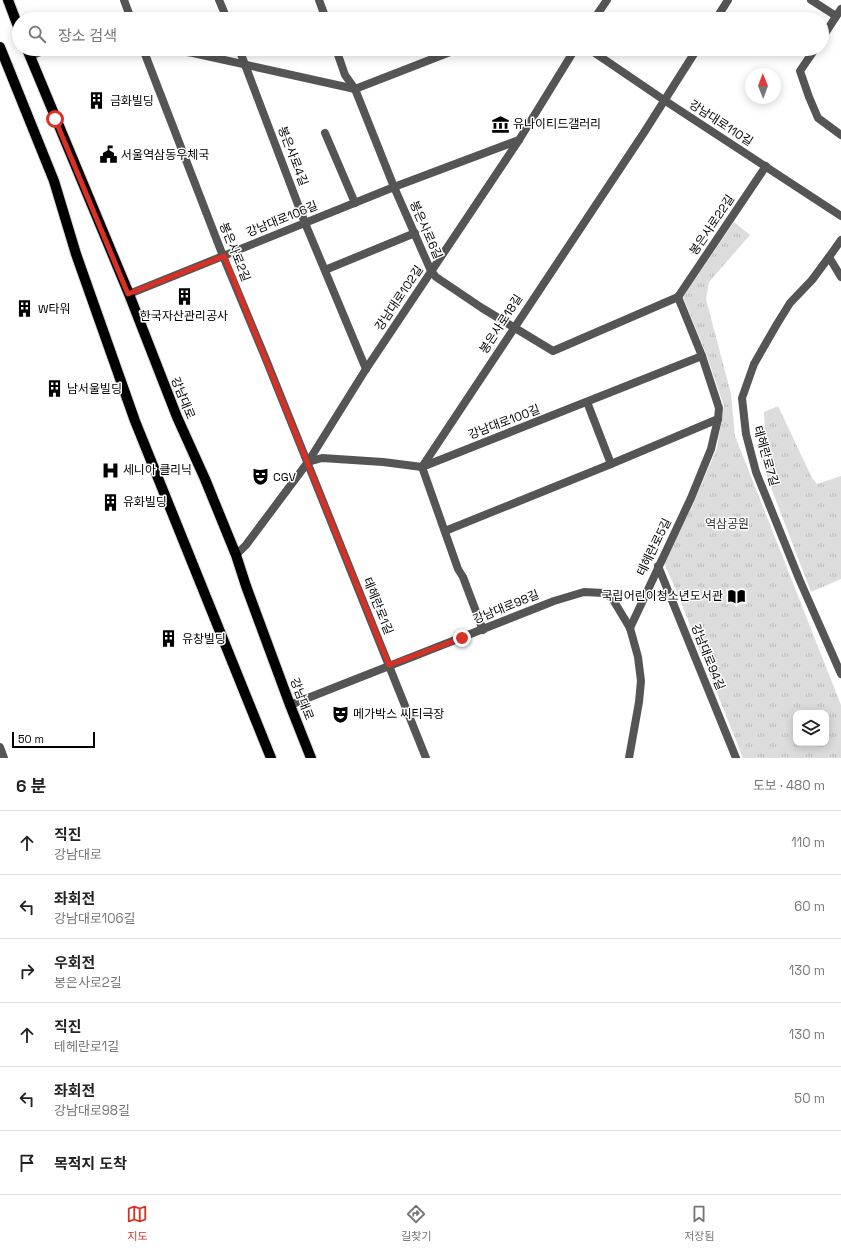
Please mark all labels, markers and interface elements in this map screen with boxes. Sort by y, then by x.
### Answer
search box [12,12,829,56]
icon: search [26,23,48,45]
text: 장소 검색 [58,26,117,45]
north arrow [745,68,781,104]
building icon: 금화빌딩 [87,91,107,111]
place label: 금화빌딩 [110,93,154,109]
street label: 강남대로110길 [686,96,756,150]
route start [46,110,64,128]
museum icon: 유나이티드갤러리 [490,114,510,134]
place label: 유나이티드갤러리 [513,116,601,132]
street label: 봉은사로4길 [274,124,312,188]
public building icon: 서울역삼동우체국 [98,145,118,165]
place label: 서울역삼동우체국 [121,147,209,163]
street label: 봉은사로22길 [686,192,738,258]
street label: 강남대로106길 [244,197,320,241]
street label: 봉은사로6길 [406,198,446,262]
street label: 봉은사로2길 [216,220,254,284]
street label: 강남대로102길 [371,262,427,334]
building icon: 한국자산관리공사 [174,287,194,307]
street label: 봉은사로18길 [476,291,526,357]
building icon: W타워 [15,299,35,319]
place label: W타워 [38,301,71,317]
place label: 한국자산관리공사 [140,308,228,324]
street label: 강남대로 [167,375,199,421]
building icon: 남서울빌딩 [44,379,64,399]
place label: 남서울빌딩 [67,381,122,397]
street label: 강남대로100길 [466,401,542,443]
street label: 테헤란로7길 [750,424,782,488]
hospital icon: 세니아 클리닉 [100,460,120,480]
place label: 세니아 클리닉 [123,462,192,478]
theatre icon: CGV [250,467,270,487]
place label: CGV [273,469,296,485]
building icon: 유화빌딩 [100,492,120,512]
place label: 유화빌딩 [123,494,167,510]
street label: 테헤란로5길 [633,515,675,579]
park label: 역삼공원 [705,516,749,532]
street label: 테헤란로1길 [359,575,397,637]
street label: 강남대로98길 [471,586,541,628]
library icon: 국립어린이청소년도서관 [726,586,746,606]
place label: 국립어린이청소년도서관 [602,588,723,604]
street label: 강남대로94길 [687,622,729,692]
building icon: 유창빌딩 [159,629,179,649]
route end [453,629,471,647]
place label: 유창빌딩 [182,631,226,647]
street label: 강남대로 [287,676,317,722]
theatre icon: 메가박스 씨티극장 [330,704,350,724]
place label: 메가박스 씨티극장 [353,706,444,722]
map controls [793,710,829,746]
button: layers [793,710,829,746]
scale bar [12,730,95,749]
text: 50 m [18,732,44,746]
text: 6 분 [16,775,46,797]
text: 도보 · 480 m [753,777,825,794]
text: 직진 [54,825,82,844]
icon: ahead [16,832,38,854]
text: 110 m [791,834,825,851]
text: 강남대로 [54,846,102,863]
text: 좌회전 [54,889,95,908]
icon: left [16,896,38,918]
text: 60 m [794,898,825,915]
text: 강남대로106길 [54,910,136,927]
text: 우회전 [54,953,95,972]
icon: right [16,960,38,982]
text: 130 m [789,962,825,979]
text: 봉은사로2길 [54,974,122,991]
text: 직진 [54,1017,82,1036]
icon: ahead [16,1024,38,1046]
text: 130 m [789,1026,825,1043]
text: 테헤란로1길 [54,1038,119,1055]
text: 좌회전 [54,1081,95,1100]
icon: left [16,1088,38,1110]
text: 50 m [794,1090,825,1107]
text: 강남대로98길 [54,1102,130,1119]
icon: arrive [16,1152,38,1174]
text: 목적지 도착 [54,1154,127,1173]
tab: 지도 [126,1203,148,1243]
tab: 길찾기 [401,1203,432,1243]
tab: 저장됨 [684,1203,715,1243]

